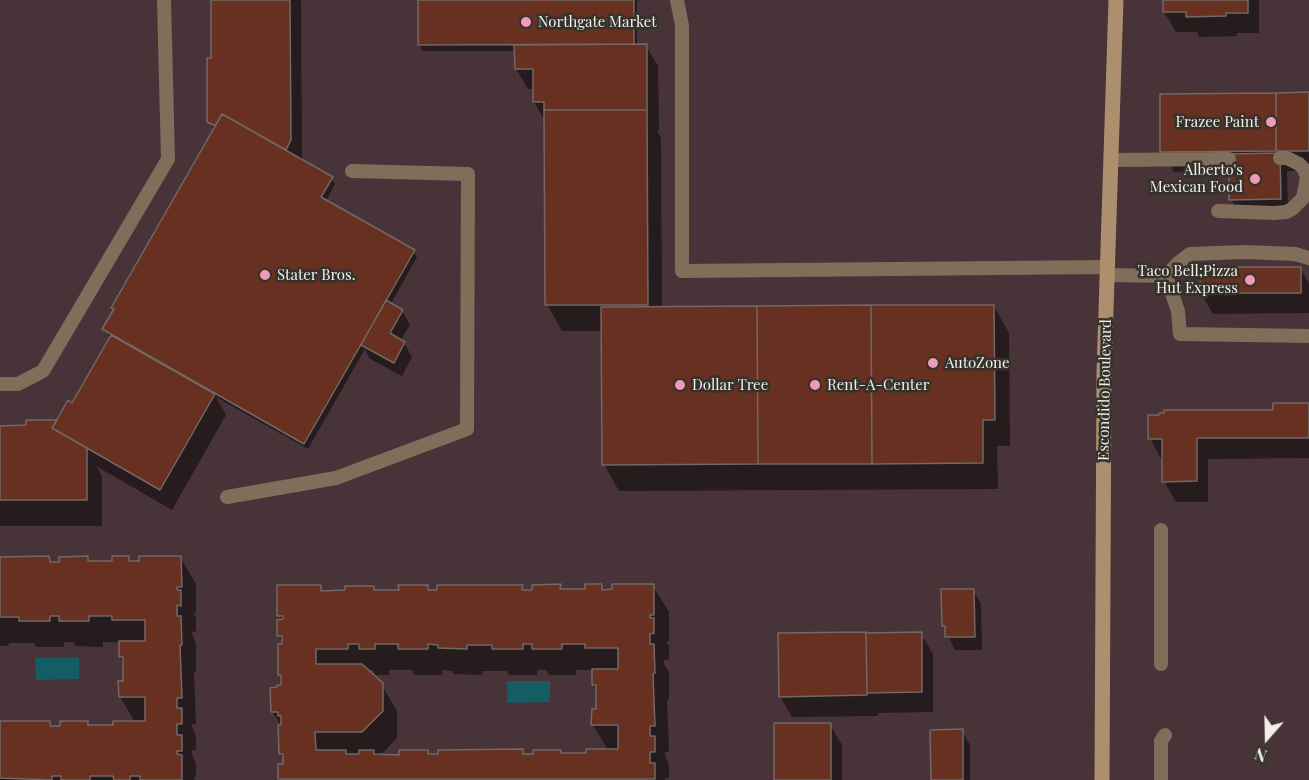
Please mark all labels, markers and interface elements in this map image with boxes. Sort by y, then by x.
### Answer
place label: Northgate Market [538,13,657,31]
marker: Northgate Market [519,15,533,29]
place label: Frazee Paint [1175,113,1259,131]
marker: Frazee Paint [1264,115,1278,129]
place label: Alberto's Mexican Food [1150,161,1243,196]
marker: Alberto's Mexican Food [1248,172,1262,186]
place label: Taco Bell;Pizza Hut Express [1137,262,1238,297]
place label: Stater Bros. [277,266,356,284]
marker: Stater Bros. [258,268,272,282]
marker: Taco Bell;Pizza Hut Express [1243,273,1257,287]
street label: Escondido Boulevard [1095,319,1115,461]
place label: AutoZone [945,354,1010,372]
marker: AutoZone [926,356,940,370]
place label: Dollar Tree [692,376,768,394]
place label: Rent-A-Center [827,376,929,394]
marker: Dollar Tree [673,378,687,392]
marker: Rent-A-Center [808,378,822,392]
north arrow [1237,708,1297,768]
text: N [1252,744,1270,767]

